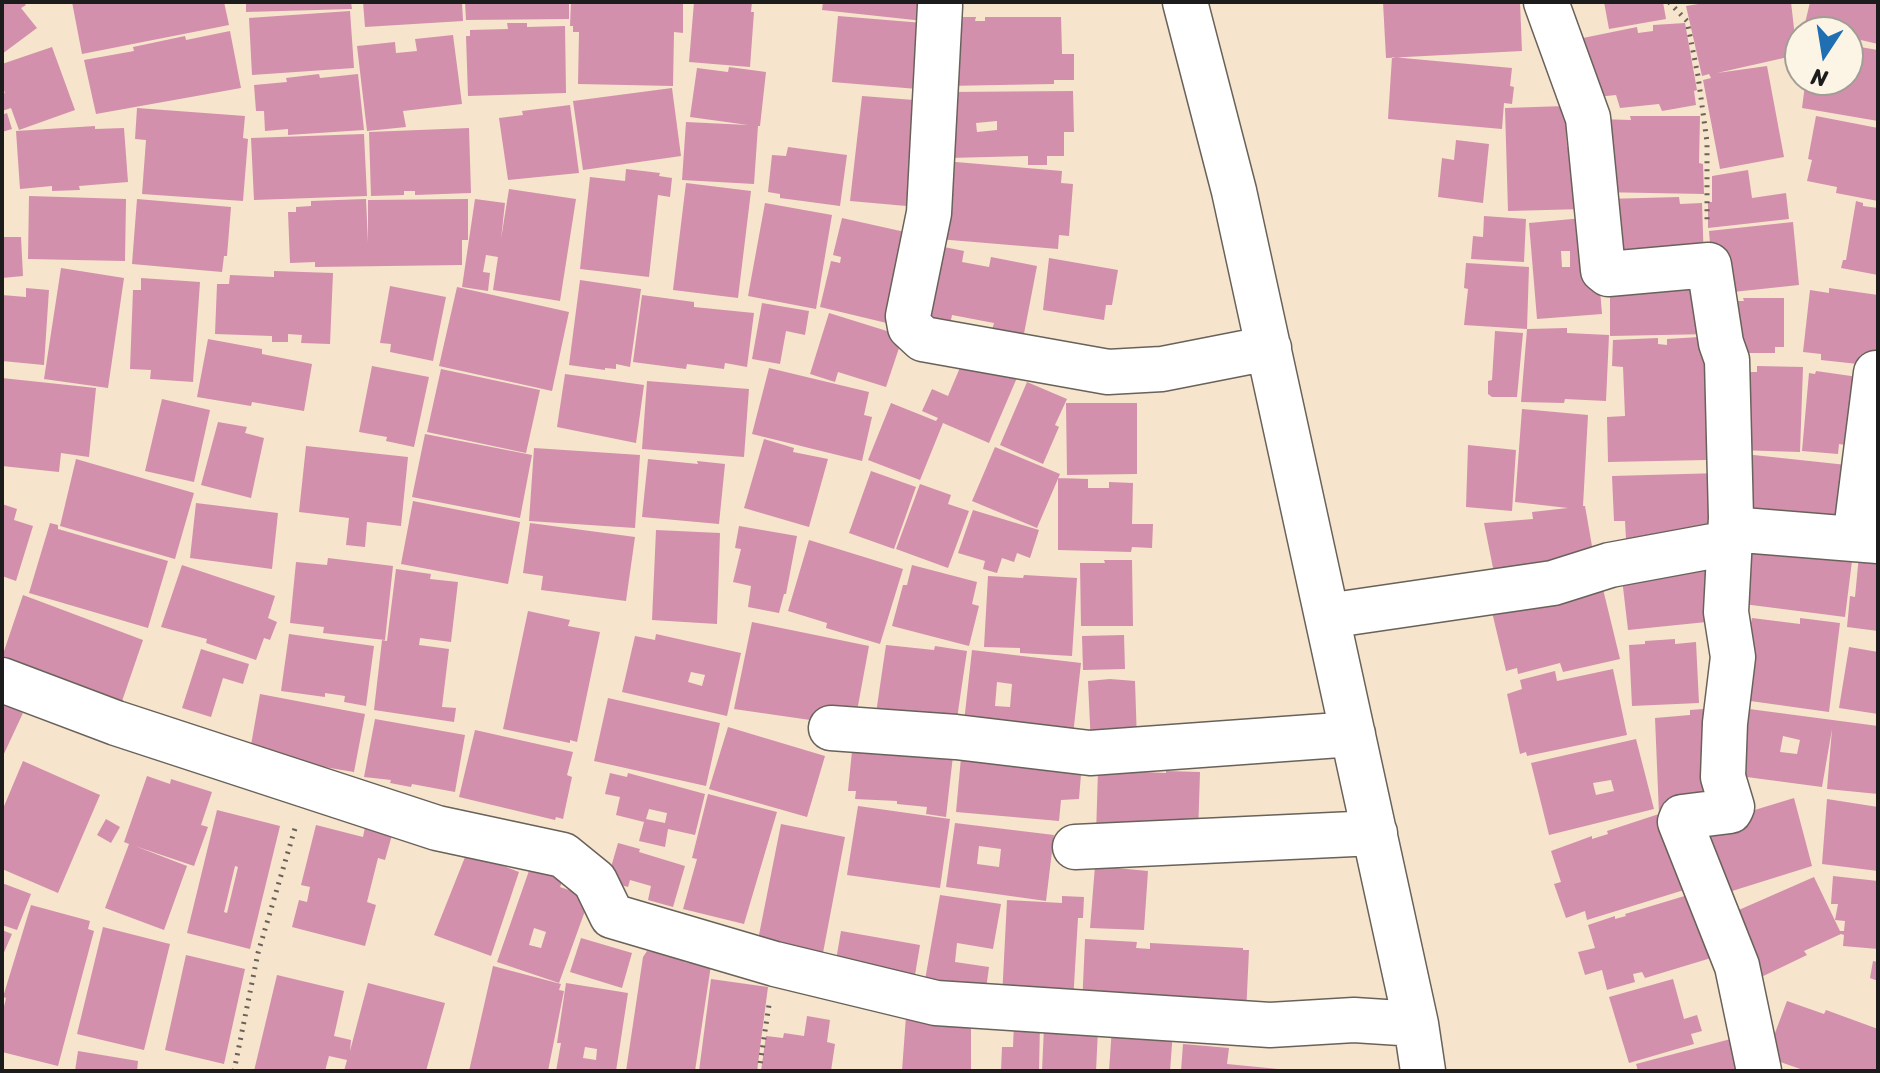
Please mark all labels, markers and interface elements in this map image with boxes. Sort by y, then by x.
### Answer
north arrow [1784,16,1864,96]
text: N [1808,57,1831,99]

